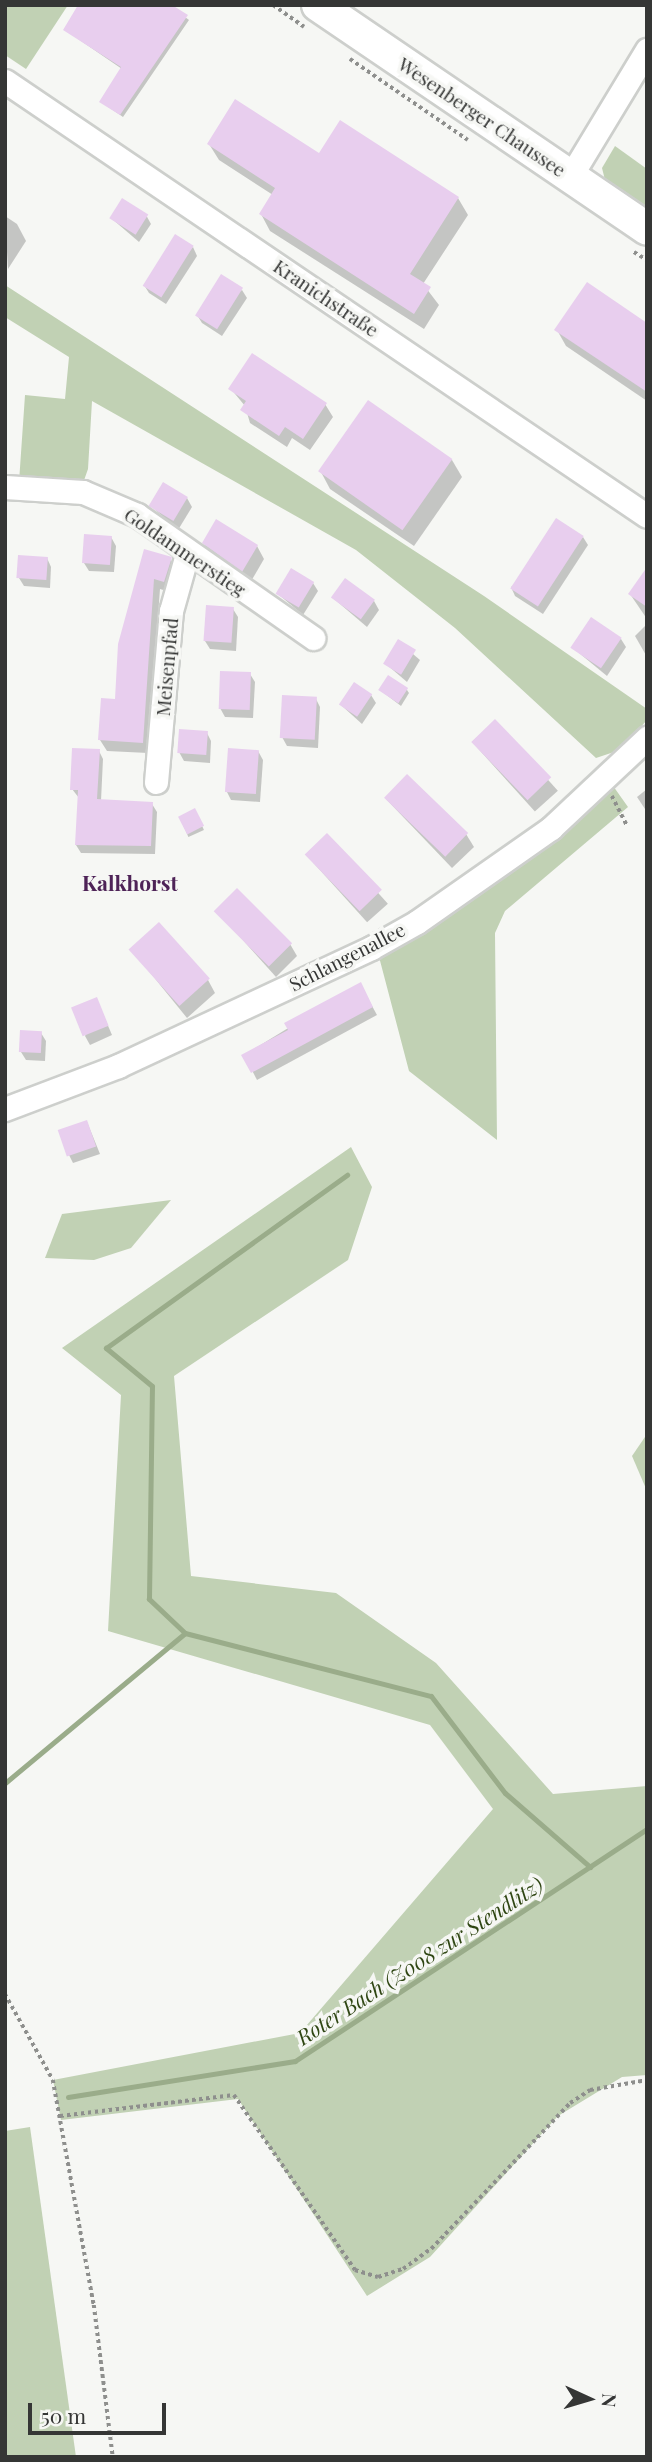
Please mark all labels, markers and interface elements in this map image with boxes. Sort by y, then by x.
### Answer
street label: Wesenberger Chaussee [394,52,570,182]
street label: Kranichstraße [269,255,383,341]
street label: Goldammerstieg [120,503,250,601]
street label: Meisenpfad [151,617,183,717]
district label: Kalkhorst [82,869,178,895]
street label: Schlangenallee [285,918,409,996]
water label: Roter Bach (Z008 zur Stendlitz) [291,1871,547,2049]
north arrow [554,2364,624,2434]
scale bar [32,2388,170,2432]
text: N [597,2393,623,2408]
text: 50 m [41,2401,86,2429]

